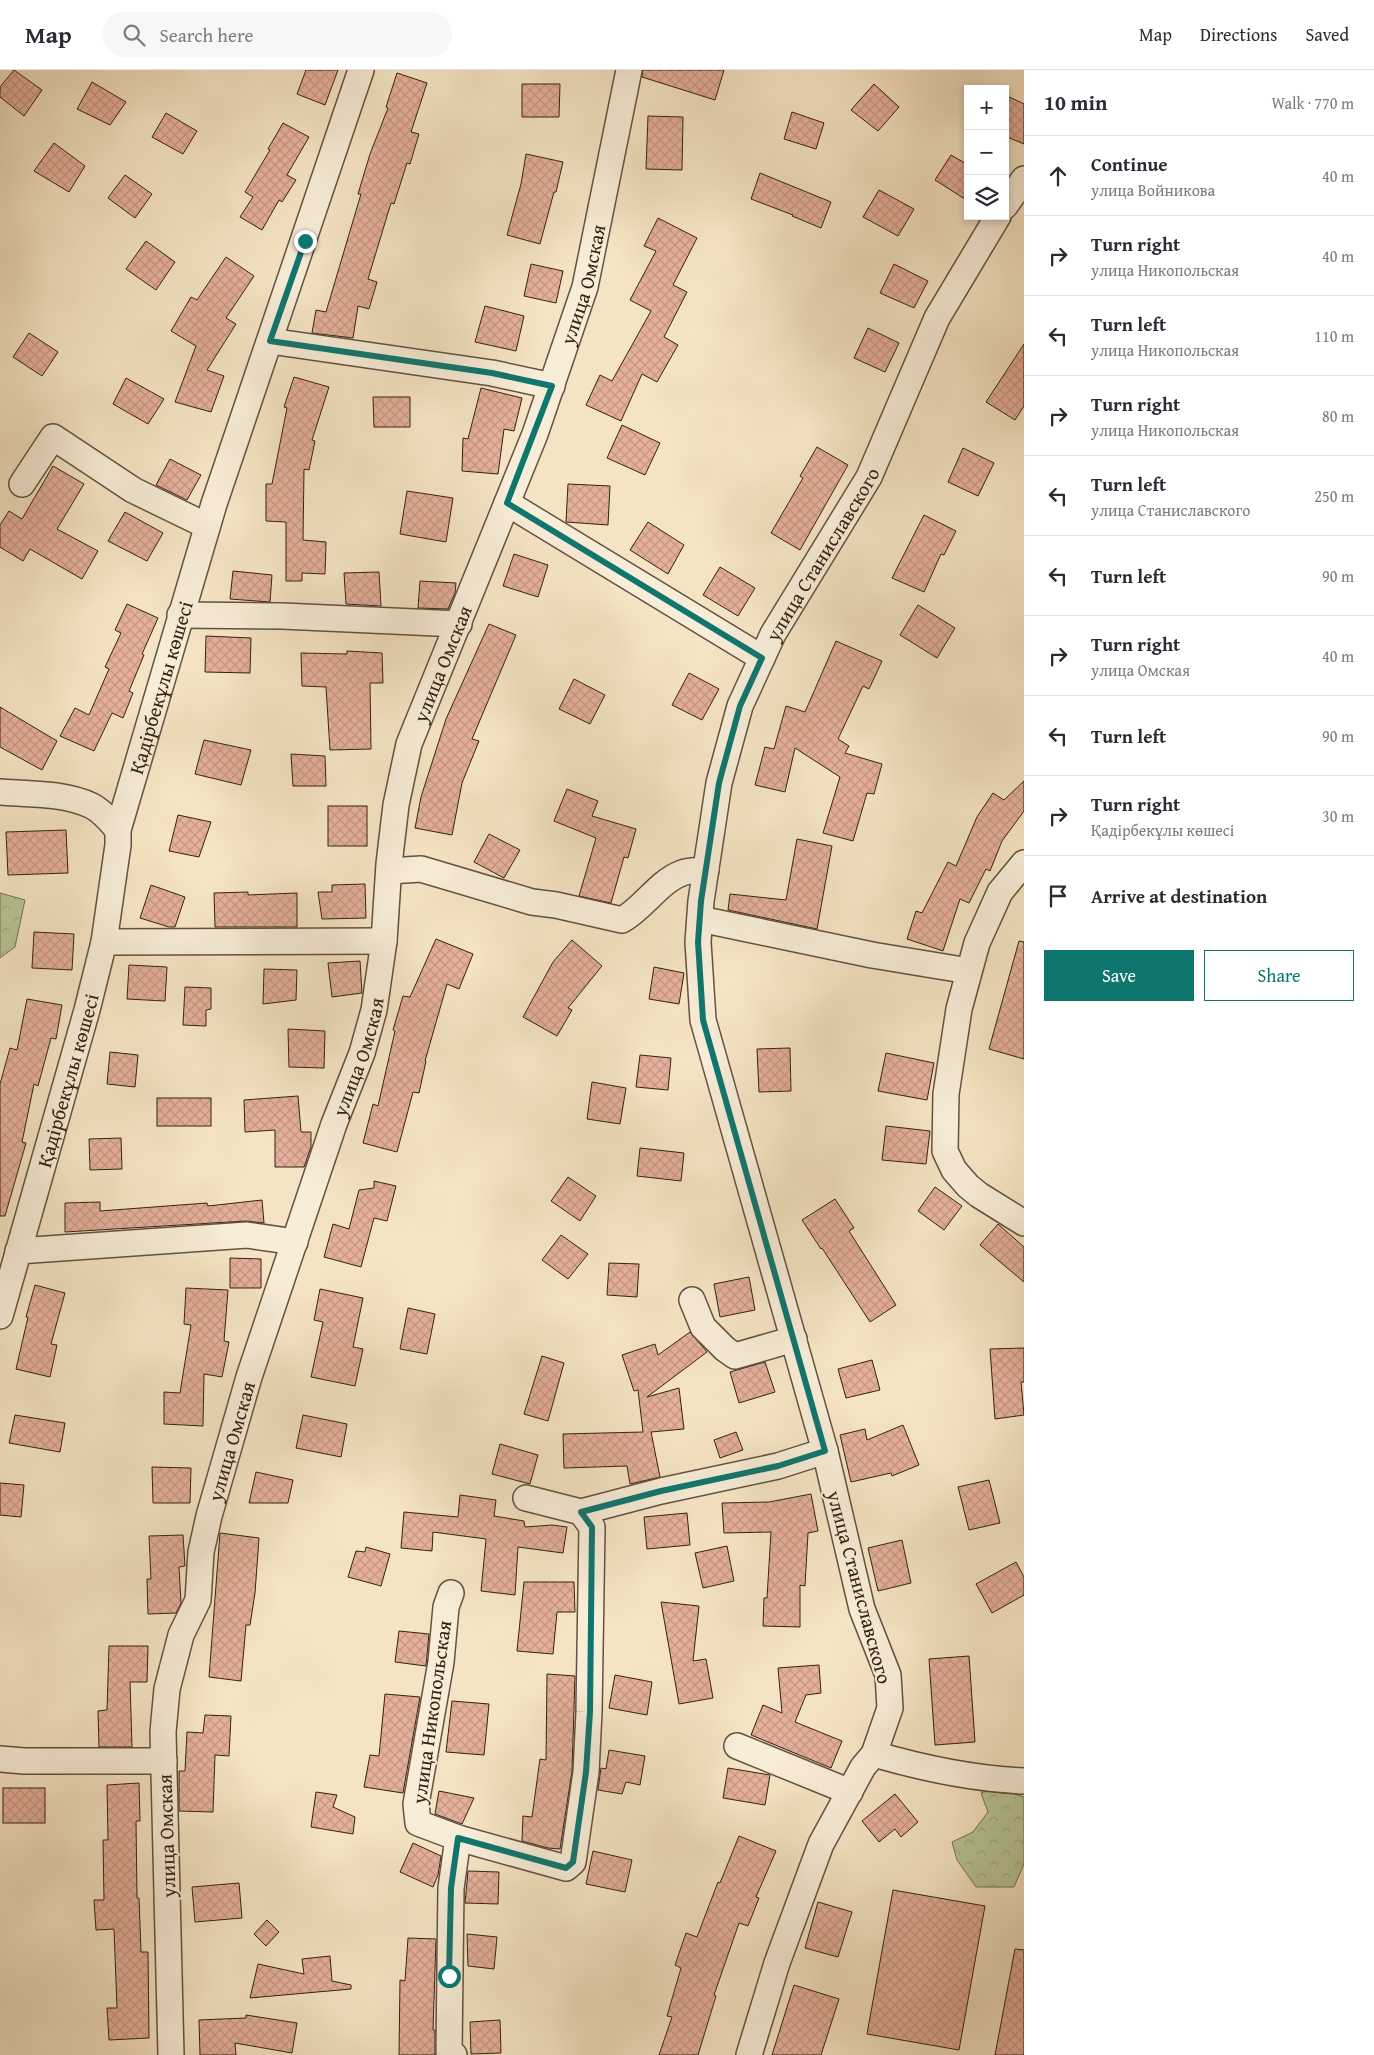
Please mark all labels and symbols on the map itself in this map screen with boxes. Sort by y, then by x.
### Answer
street label: улица Омская [552,221,612,349]
route end [294,230,317,253]
street label: улица Станиславского [757,463,886,646]
street label: Қадірбекұлы көшесі [121,597,199,777]
street label: улица Омская [405,601,478,727]
street label: Қадірбекұлы көшесі [29,990,105,1171]
street label: улица Омская [324,996,390,1121]
street label: улица Омская [199,1377,262,1505]
street label: улица Станиславского [820,1486,900,1687]
street label: улица Никопольская [404,1618,458,1807]
street label: улица Омская [149,1774,183,1899]
route start [438,1965,461,1988]

